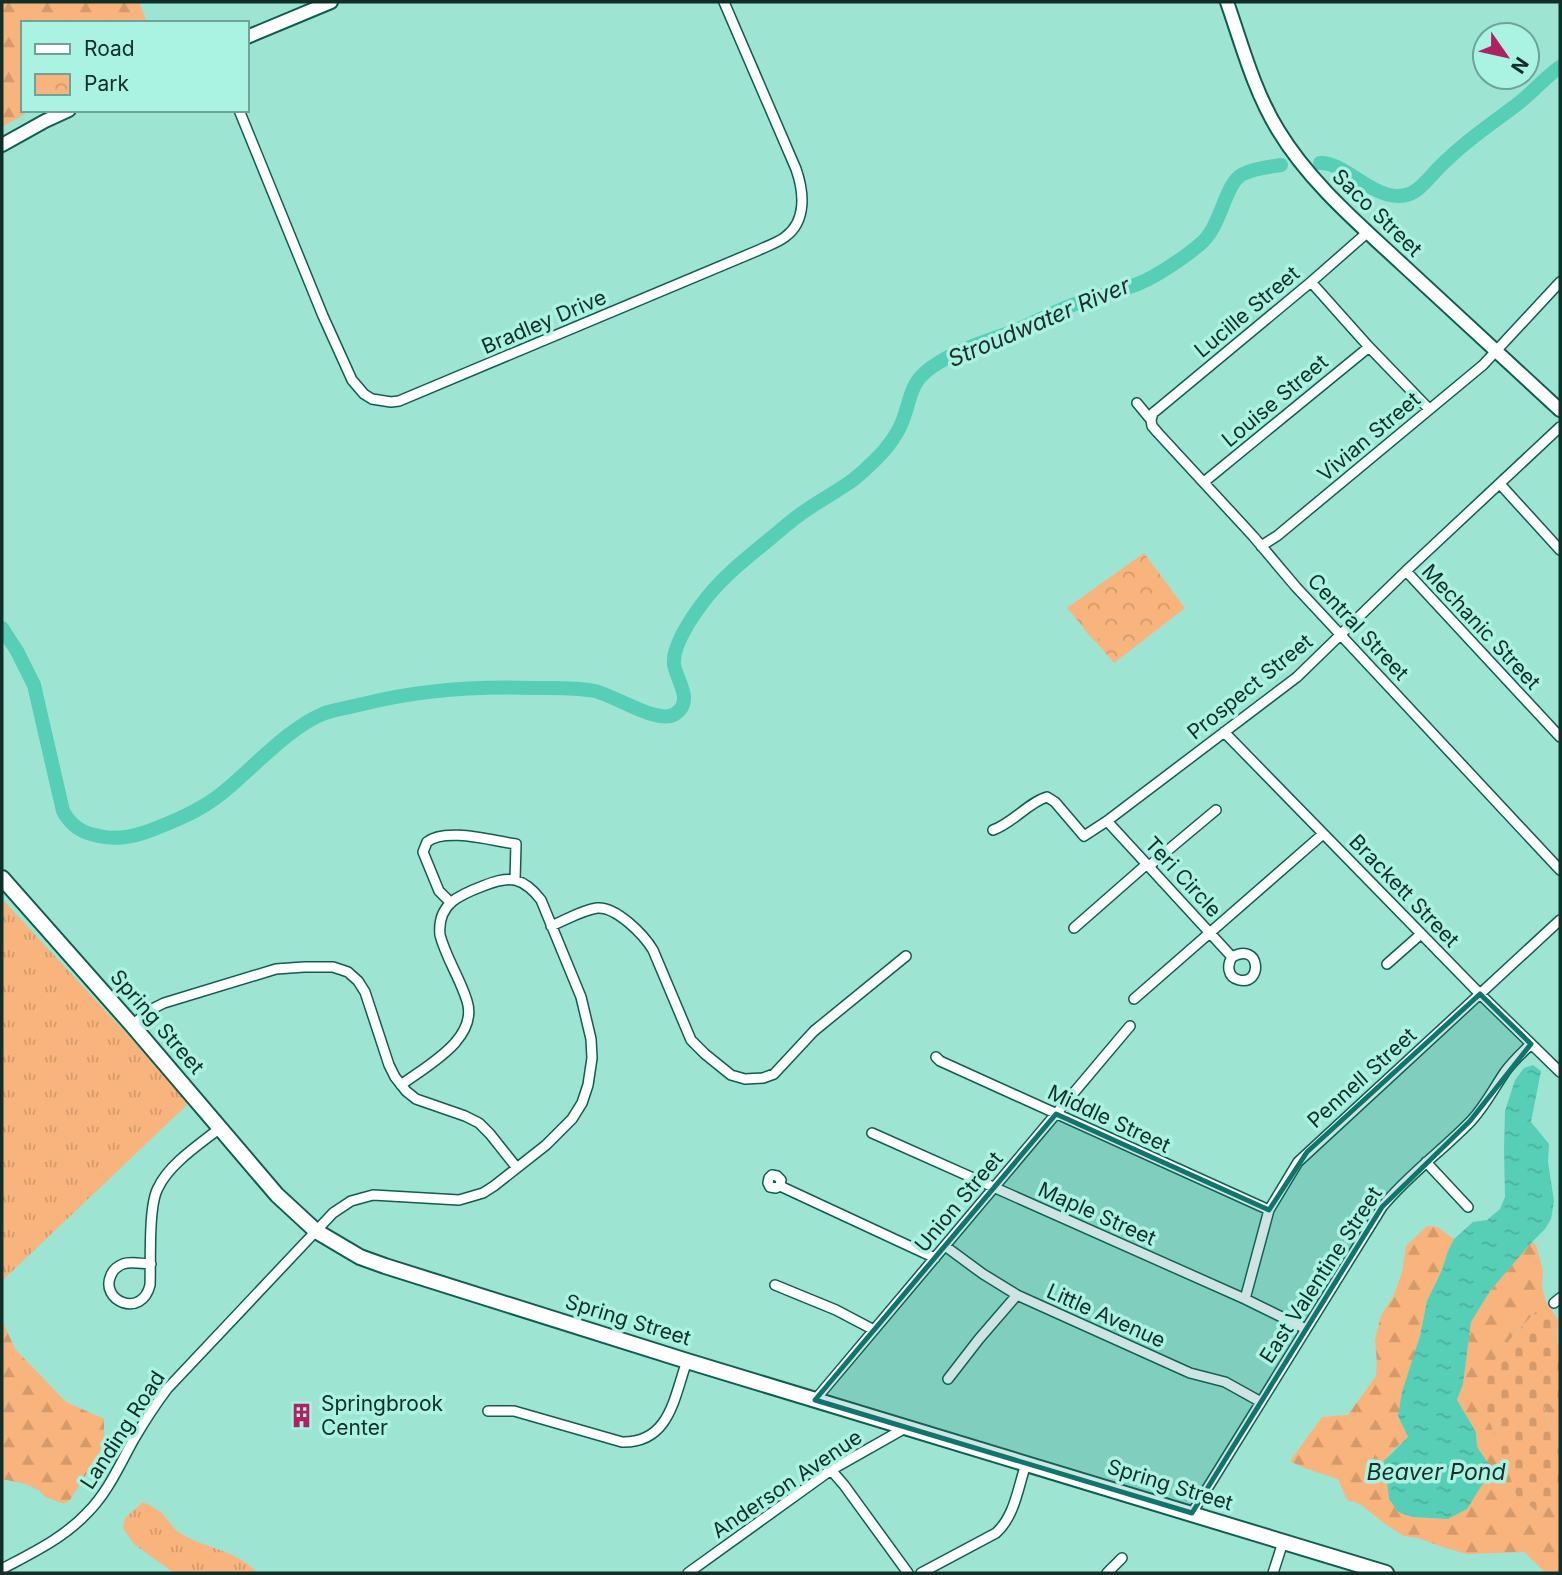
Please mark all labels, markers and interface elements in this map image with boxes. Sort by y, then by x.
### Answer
legend [21,21,248,112]
north arrow [1471,21,1541,91]
text: Road [84,36,135,61]
text: N [1506,53,1533,78]
text: Park [84,71,129,96]
street label: Saco Street [1327,164,1427,262]
street label: Lucille Street [1189,261,1304,363]
water label: Stroudwater River [944,270,1135,373]
street label: Bradley Drive [478,284,610,359]
street label: Louise Street [1217,349,1333,452]
street label: Vivian Street [1312,387,1425,487]
street label: Mechanic Street [1417,559,1546,695]
street label: Central Street [1303,568,1414,685]
street label: Prospect Street [1182,628,1317,745]
street label: Brackett Street [1344,829,1465,952]
street label: Teri Circle [1140,831,1227,922]
street label: Spring Street [105,964,210,1079]
street label: Pennell Street [1302,1022,1421,1133]
street label: Middle Street [1044,1079,1175,1158]
street label: Union Street [909,1146,1008,1257]
street label: Maple Street [1035,1176,1160,1251]
street label: East Valentine Street [1254,1182,1387,1367]
street label: Little Avenue [1043,1278,1169,1353]
street label: Spring Street [562,1289,694,1351]
street label: Landing Road [75,1366,170,1494]
place label: Springbrook Center [321,1391,444,1440]
building icon: Springbrook Center [287,1402,315,1430]
street label: Anderson Avenue [707,1424,867,1543]
street label: Spring Street [1104,1454,1236,1516]
water label: Beaver Pond [1367,1458,1506,1486]

